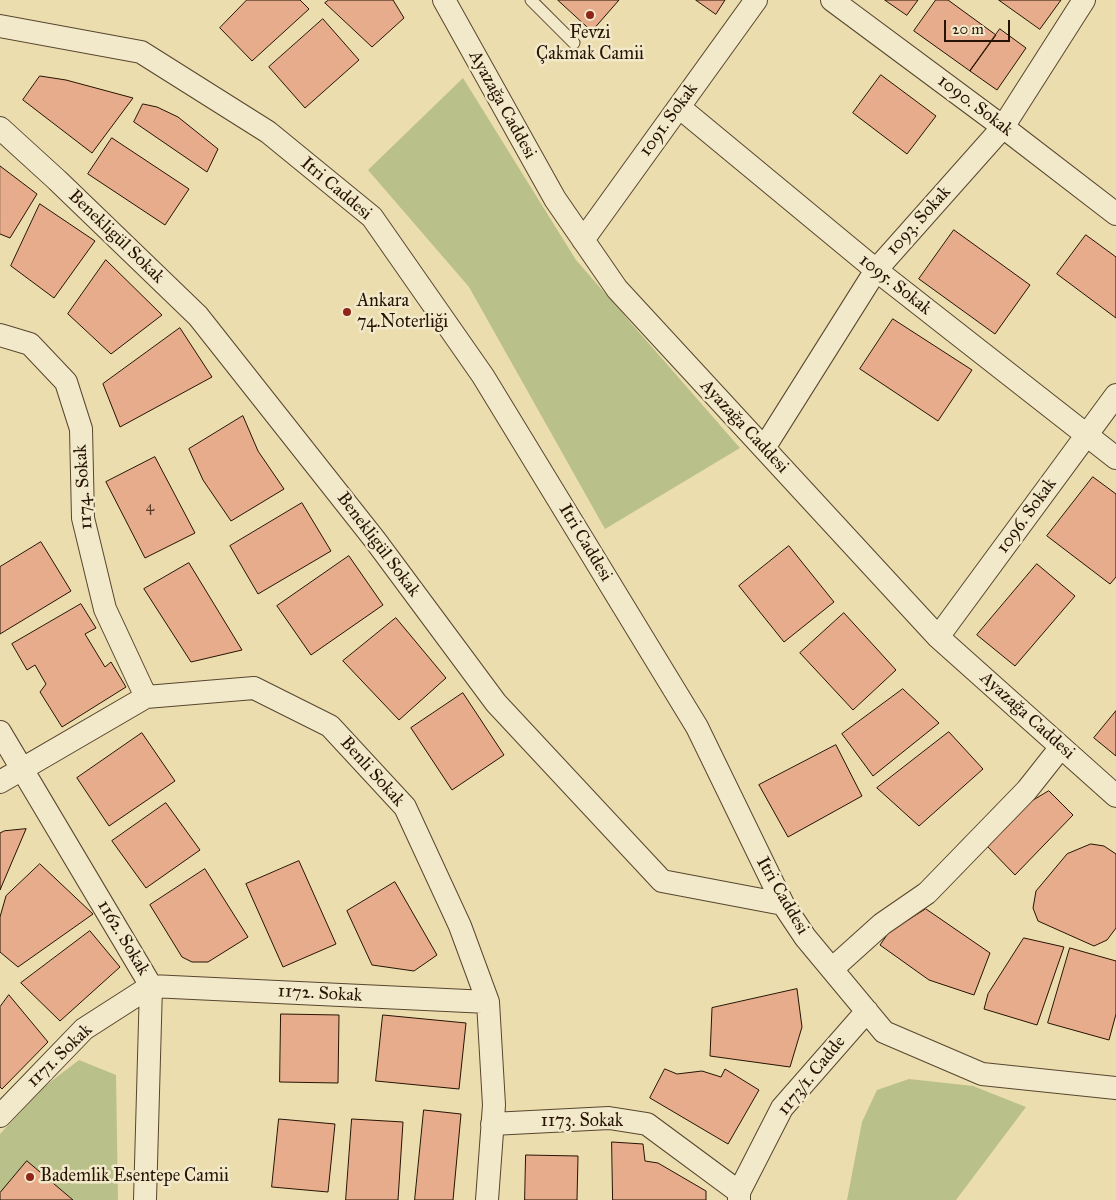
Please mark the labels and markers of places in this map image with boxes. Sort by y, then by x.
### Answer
marker: Fevzi Çakmak Camii [584,9,596,21]
place label: Fevzi Çakmak Camii [536,23,644,66]
place label: Ankara 74.Noterliği [357,291,448,334]
marker: Ankara 74.Noterliği [341,306,353,318]
place label: Bademlik Esentepe Camii [40,1166,229,1188]
marker: Bademlik Esentepe Camii [24,1171,36,1183]

